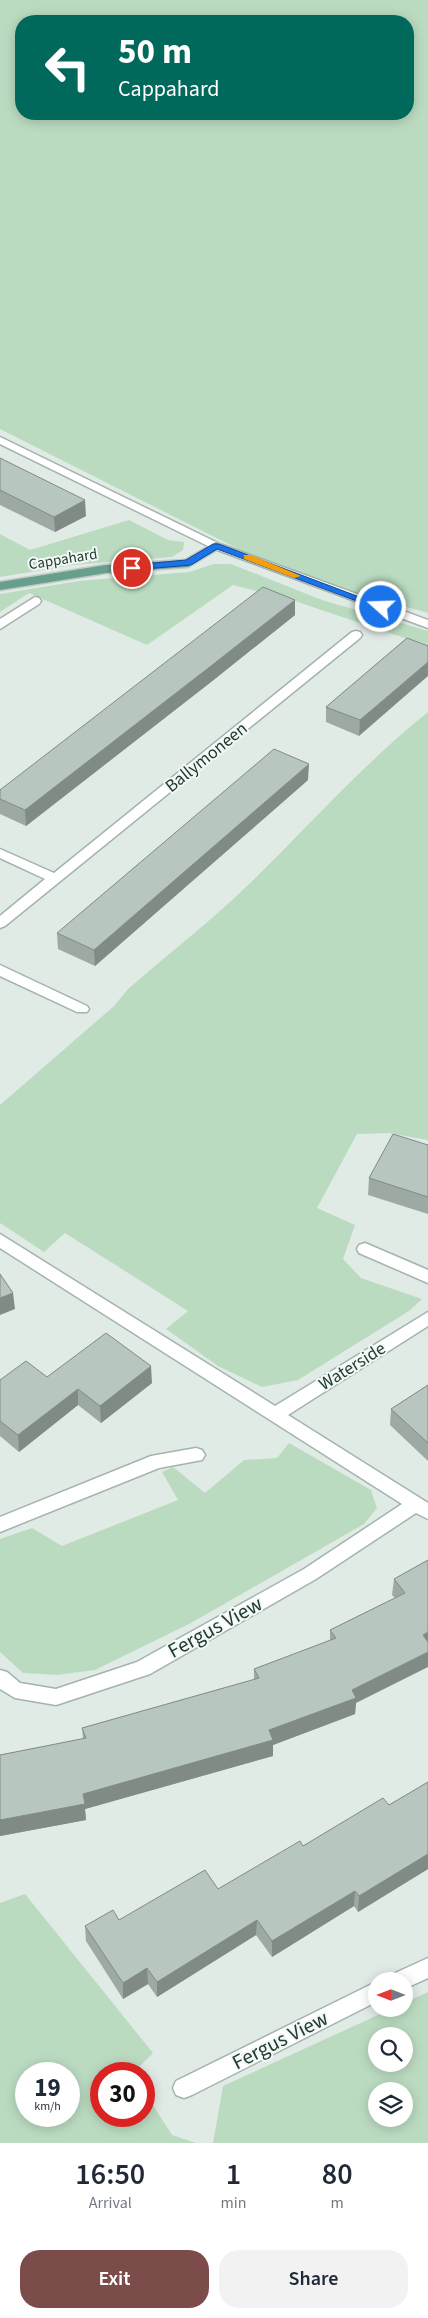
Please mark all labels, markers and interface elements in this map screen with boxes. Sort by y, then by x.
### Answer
text: 50 m [118,27,192,77]
icon: left [35,35,100,100]
text: Cappahard [118,73,220,105]
street label: Cappahard [27,544,99,575]
pin [111,547,153,589]
icon: arrive [118,554,146,582]
position arrow [354,580,406,632]
street label: Ballymoneen [160,716,253,798]
street label: Waterside [314,1336,391,1397]
street label: Fergus View [162,1589,268,1665]
north arrow [368,1972,412,2018]
map controls [368,1972,413,2127]
street label: Fergus View [227,2003,333,2077]
button: search [368,2027,413,2072]
speed limit sign: 30 [90,2062,155,2127]
text: 19 [34,2070,61,2106]
button: layers [368,2082,413,2127]
text: km/h [34,2098,61,2115]
text: 16:50 [75,2153,145,2196]
text: 1 [226,2153,241,2196]
text: 80 [322,2153,353,2196]
text: Arrival [89,2192,132,2214]
text: min [221,2192,246,2214]
text: m [331,2192,344,2214]
button: Exit [20,2250,209,2308]
button: Share [219,2250,408,2308]

